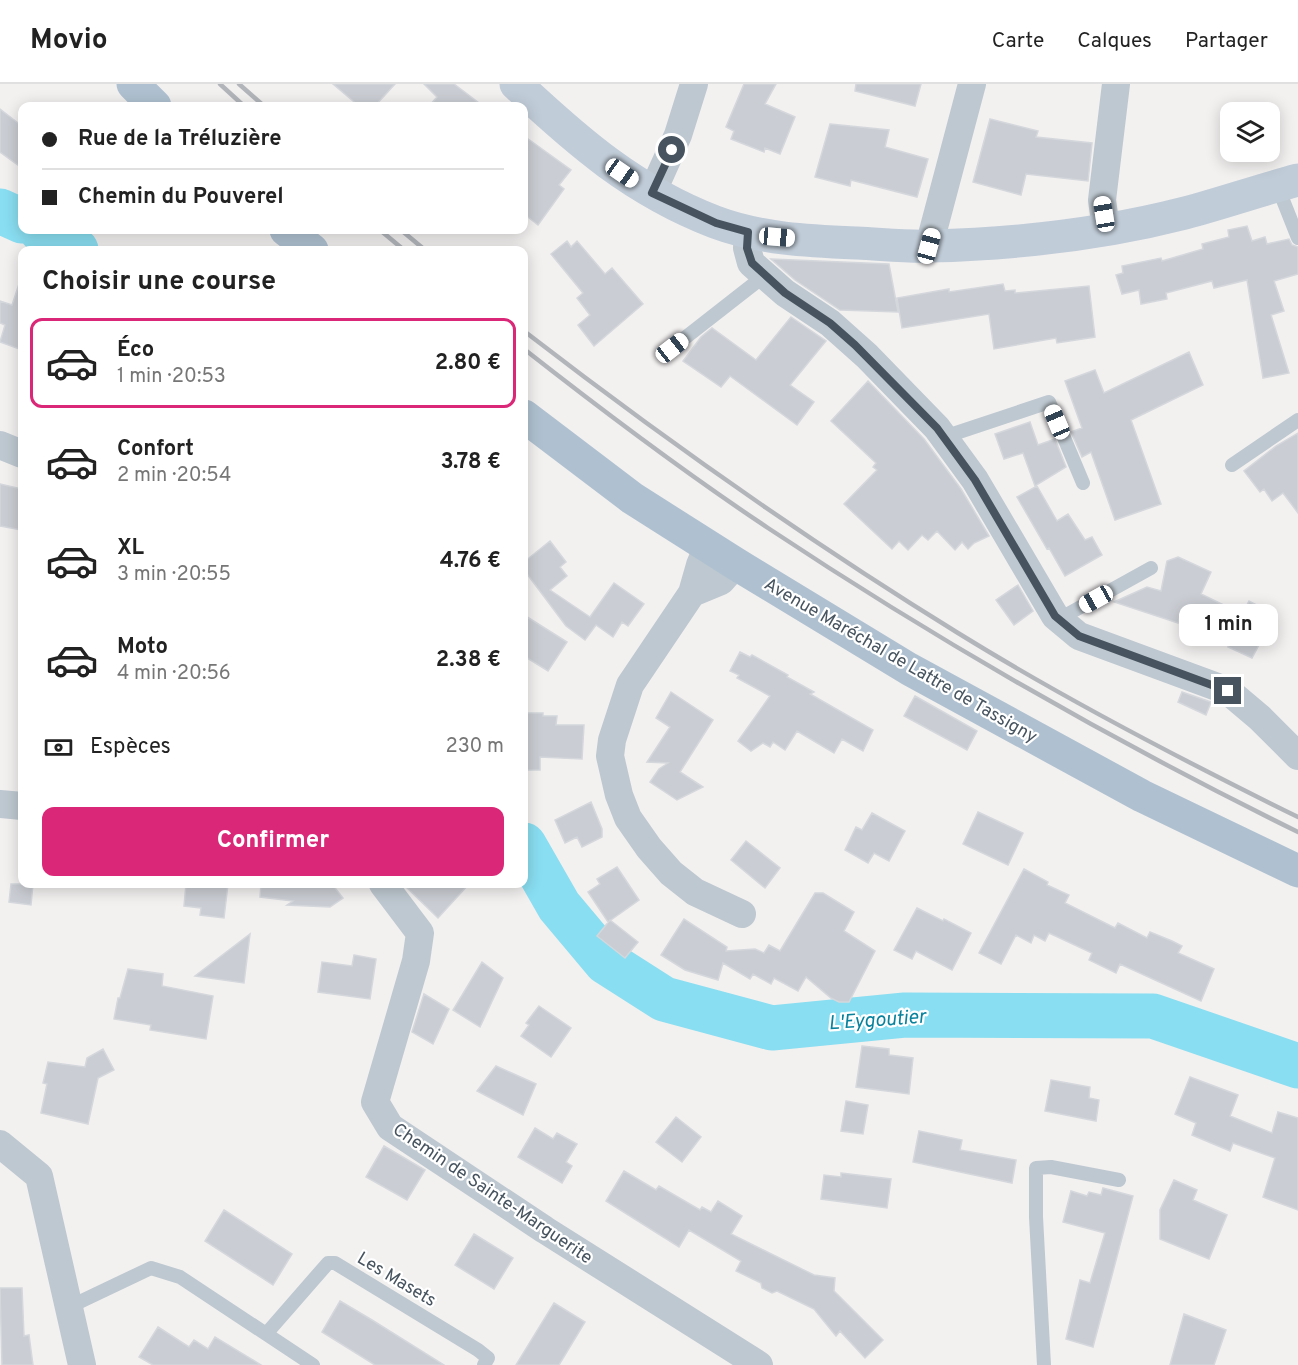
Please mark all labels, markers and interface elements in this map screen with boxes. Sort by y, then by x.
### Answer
text: Movio [30,23,108,59]
text: Carte [992,28,1044,55]
text: Calques [1077,28,1152,55]
text: Partager [1185,28,1268,55]
map controls [1220,102,1280,162]
button: layers [1220,102,1280,162]
text: Rue de la Tréluzière [78,126,281,153]
route start [658,136,685,163]
car [602,155,642,191]
text: Chemin du Pouverel [78,184,284,211]
car [1092,195,1116,233]
car [758,226,796,248]
car [916,226,942,266]
text: Choisir une course [42,265,276,299]
car [652,330,692,366]
icon: car [45,336,99,390]
text: Éco [117,337,154,364]
text: 2.80 € [435,350,501,377]
text: 1 min · 20:53 [117,364,226,390]
car [1042,402,1072,442]
icon: car [45,435,99,489]
text: Confort [117,436,194,463]
text: 3.78 € [440,449,501,476]
text: 2 min · 20:54 [117,463,231,489]
icon: car [45,534,99,588]
text: XL [117,535,144,562]
text: 4.76 € [440,548,501,575]
text: 3 min · 20:55 [117,562,231,588]
street label: Avenue Maréchal de Lattre de Tassigny [760,573,1041,749]
car [1076,582,1116,616]
callout: 1 min [1178,604,1278,646]
text: 1 min [1204,612,1253,638]
icon: car [45,633,99,687]
text: Moto [117,634,168,661]
text: 2.38 € [436,647,501,674]
text: 4 min · 20:56 [117,661,231,687]
route end [1214,677,1241,704]
icon: cash [42,731,75,764]
text: Espèces [90,734,171,761]
text: 230 m [445,734,504,760]
button: Confirmer [42,807,504,876]
water label: L'Eygoutier [828,1005,928,1037]
street label: Chemin de Sainte-Marguerite [388,1119,597,1270]
street label: Les Masets [352,1248,440,1313]

